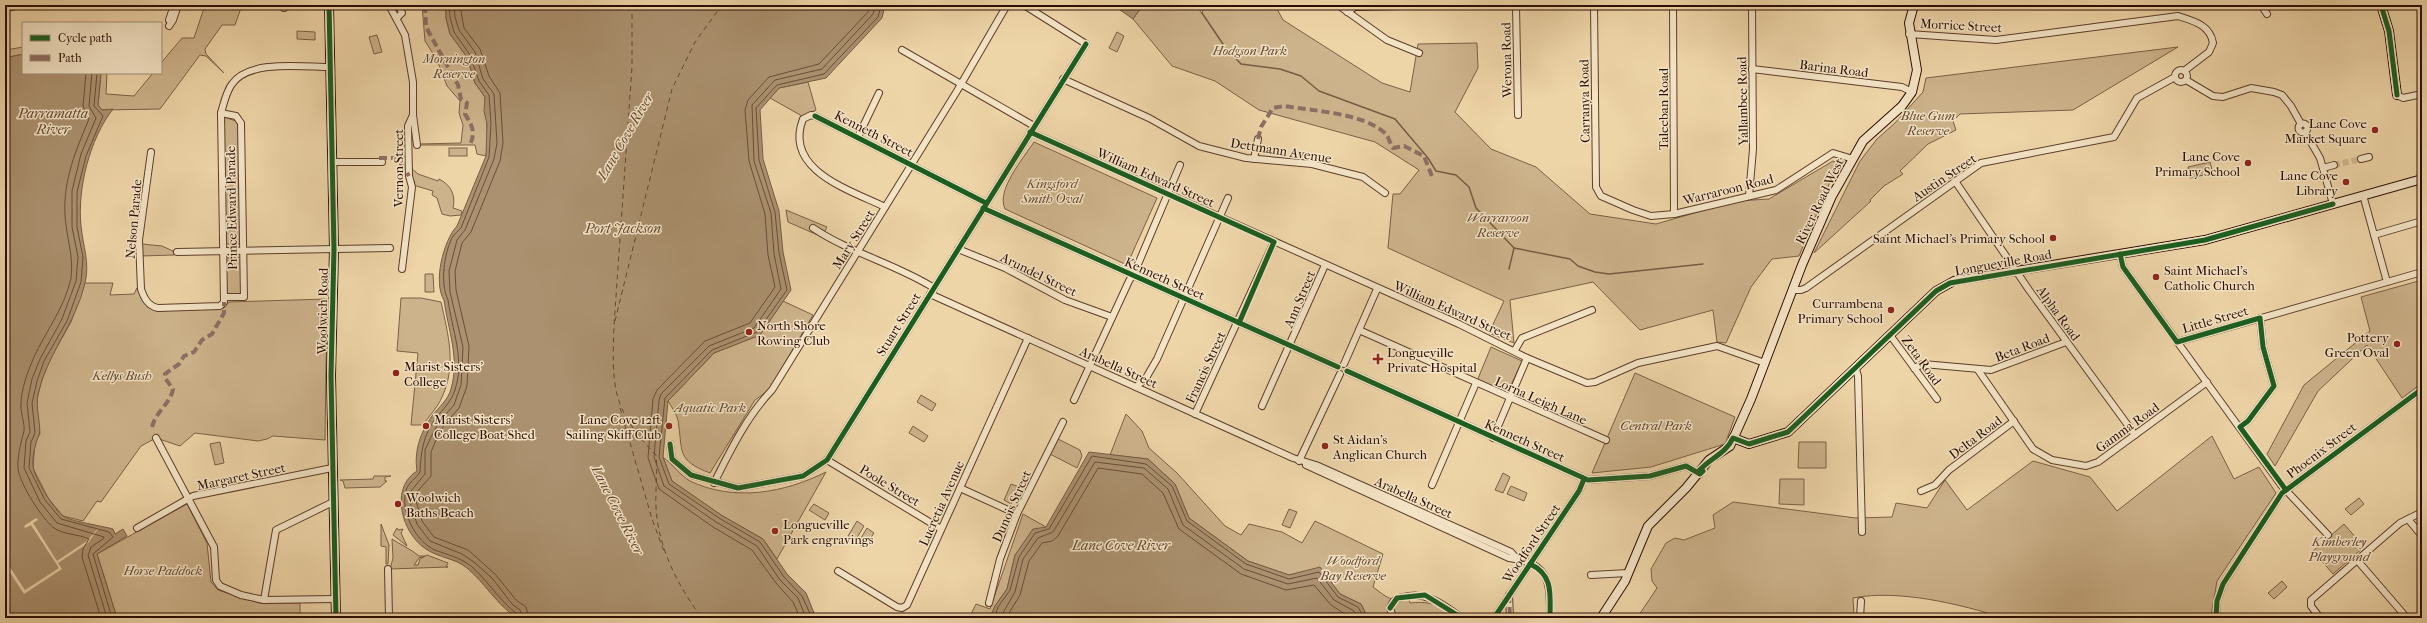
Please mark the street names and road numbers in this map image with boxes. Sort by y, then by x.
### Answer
street label: Morrice Street [1919,16,2003,35]
street label: Werona Road [1498,21,1515,99]
street label: Yallambee Road [1734,55,1751,147]
street label: Barina Road [1799,57,1870,80]
street label: Carranya Road [1576,58,1593,143]
street label: Taleeban Road [1656,67,1671,150]
street label: Kenneth Street [832,107,916,160]
street label: Vernon Street [391,128,406,208]
street label: Dettmann Avenue [1229,135,1333,166]
street label: William Edward Street [1094,144,1217,210]
street label: Prince Edward Parade [223,145,240,270]
street label: Austin Street [1909,150,1979,205]
street label: River Road West [1792,156,1847,247]
street label: Warraroon Road [1680,171,1776,208]
street label: Nelson Parade [123,178,145,260]
street label: Mary Street [829,206,878,272]
street label: Longueville Road [1953,246,2054,278]
street label: Arundel Street [997,249,1080,300]
street label: Kenneth Street [1122,254,1208,303]
street label: Woolwich Road [314,267,331,355]
street label: Ann Street [1280,268,1318,331]
street label: William Edward Street [1391,277,1514,343]
street label: Alpha Road [2033,282,2084,344]
street label: Stuart Street [873,289,924,359]
street label: Little Street [2180,303,2250,336]
street label: Francis Street [1182,329,1229,405]
street label: Beta Road [1993,330,2052,365]
street label: Zeta Road [1899,333,1945,389]
street label: Arabella Street [1077,343,1160,391]
street label: Lorna Leigh Lane [1492,373,1590,428]
street label: Gamma Road [2093,399,2163,455]
street label: Delta Road [1946,412,2005,462]
street label: Kenneth Street [1482,416,1568,465]
street label: Phoenix Street [2283,419,2359,481]
street label: Lucretia Avenue [916,458,967,548]
street label: Margaret Street [196,460,287,493]
street label: Poole Street [857,462,923,509]
street label: Dunois Street [989,468,1034,544]
street label: Arabella Street [1372,473,1455,521]
street label: Woodford Street [1499,501,1564,587]

